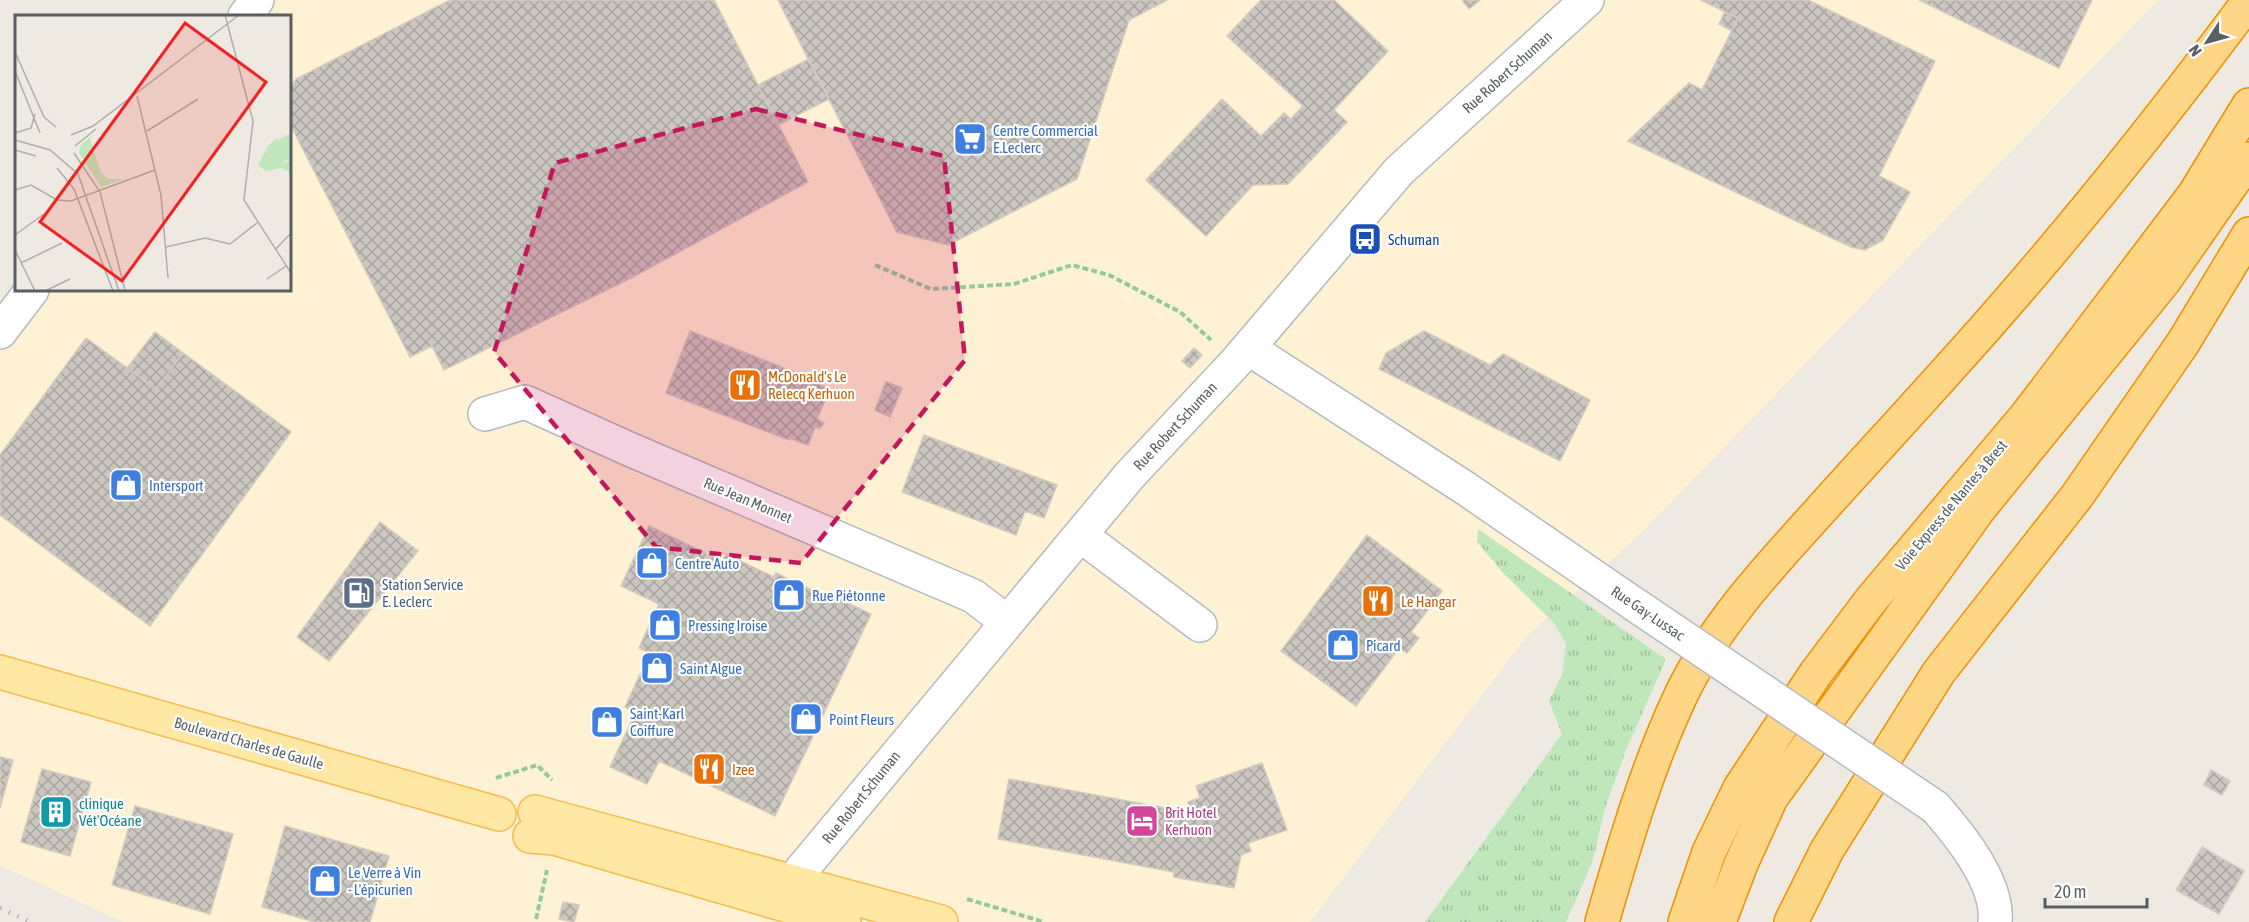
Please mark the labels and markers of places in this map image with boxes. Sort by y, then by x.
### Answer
supermarket icon: Centre Commercial E.Leclerc [952,121,988,157]
place label: Centre Commercial E.Leclerc [993,122,1098,156]
bus stop icon: Schuman [1347,221,1383,257]
place label: Schuman [1388,231,1439,248]
restaurant icon: McDonald's Le Relecq Kerhuon [727,367,763,403]
place label: McDonald's Le Relecq Kerhuon [768,368,855,402]
shop icon: Intersport [108,467,144,503]
place label: Intersport [149,477,204,494]
shop icon: Centre Auto [634,545,670,581]
place label: Centre Auto [675,555,739,572]
fuel station icon: Station Service E. Leclerc [341,575,377,611]
place label: Station Service E. Leclerc [382,576,463,610]
shop icon: Rue Piétonne [771,577,807,613]
restaurant icon: Le Hangar [1360,583,1396,619]
place label: Rue Piétonne [812,587,886,604]
place label: Le Hangar [1401,593,1457,610]
shop icon: Pressing Iroise [647,607,683,643]
place label: Pressing Iroise [688,617,767,634]
shop icon: Picard [1325,627,1361,663]
place label: Picard [1366,637,1401,654]
shop icon: Saint Algue [639,650,675,686]
place label: Saint Algue [680,660,742,677]
shop icon: Point Fleurs [788,701,824,737]
shop icon: Saint-Karl Coiffure [589,704,625,740]
place label: Saint-Karl Coiffure [630,705,685,739]
place label: Point Fleurs [829,711,894,728]
restaurant icon: Izee [691,751,727,787]
place label: Izee [732,761,755,778]
building icon: clinique Vét'Océane [38,794,74,830]
place label: clinique Vét'Océane [79,795,142,829]
hotel icon: Brit Hotel Kerhuon [1124,803,1160,839]
place label: Brit Hotel Kerhuon [1165,804,1217,838]
shop icon: Le Verre à Vin - L'épicurien [307,863,343,899]
place label: Le Verre à Vin - L'épicurien [348,864,421,898]

